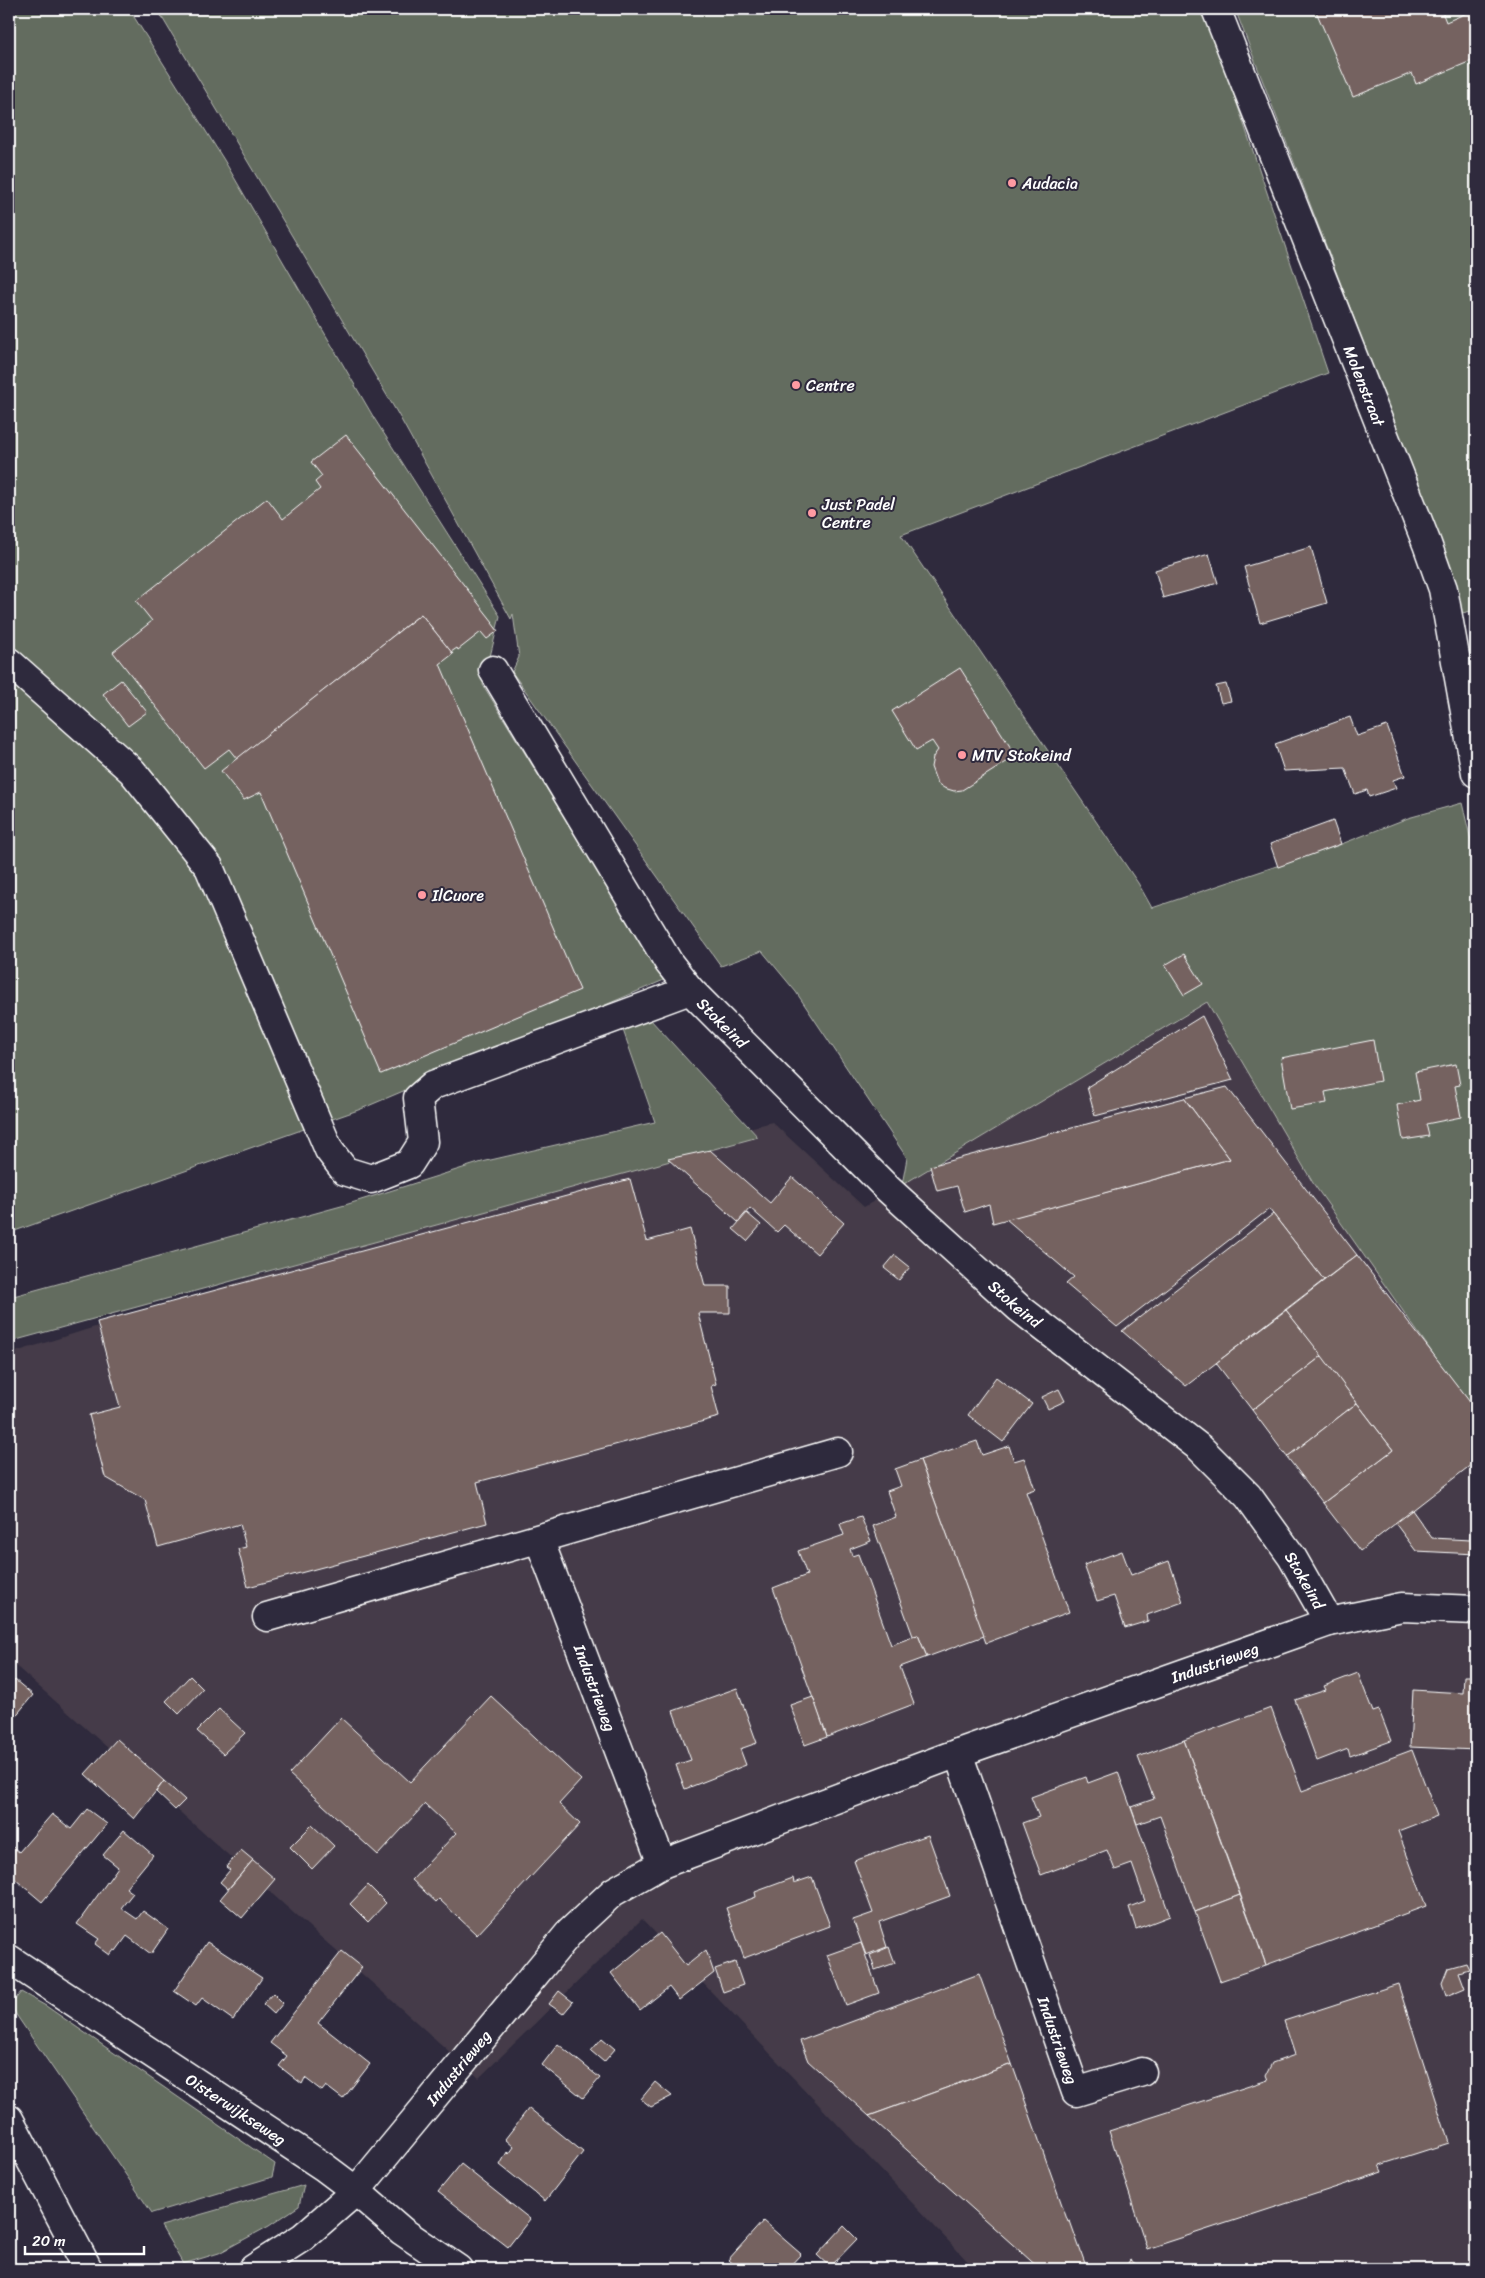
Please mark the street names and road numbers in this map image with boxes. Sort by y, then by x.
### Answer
street label: Molenstraat [1335,341,1393,431]
street label: Stokeind [689,990,756,1057]
street label: Stokeind [981,1272,1049,1337]
street label: Stokeind [1277,1544,1334,1616]
street label: Industrieweg [1166,1634,1263,1692]
street label: Industrieweg [565,1639,625,1736]
street label: Industrieweg [1028,1991,1086,2088]
street label: Industrieweg [418,2023,499,2113]
street label: Oisterwijkseweg [179,2065,292,2153]

